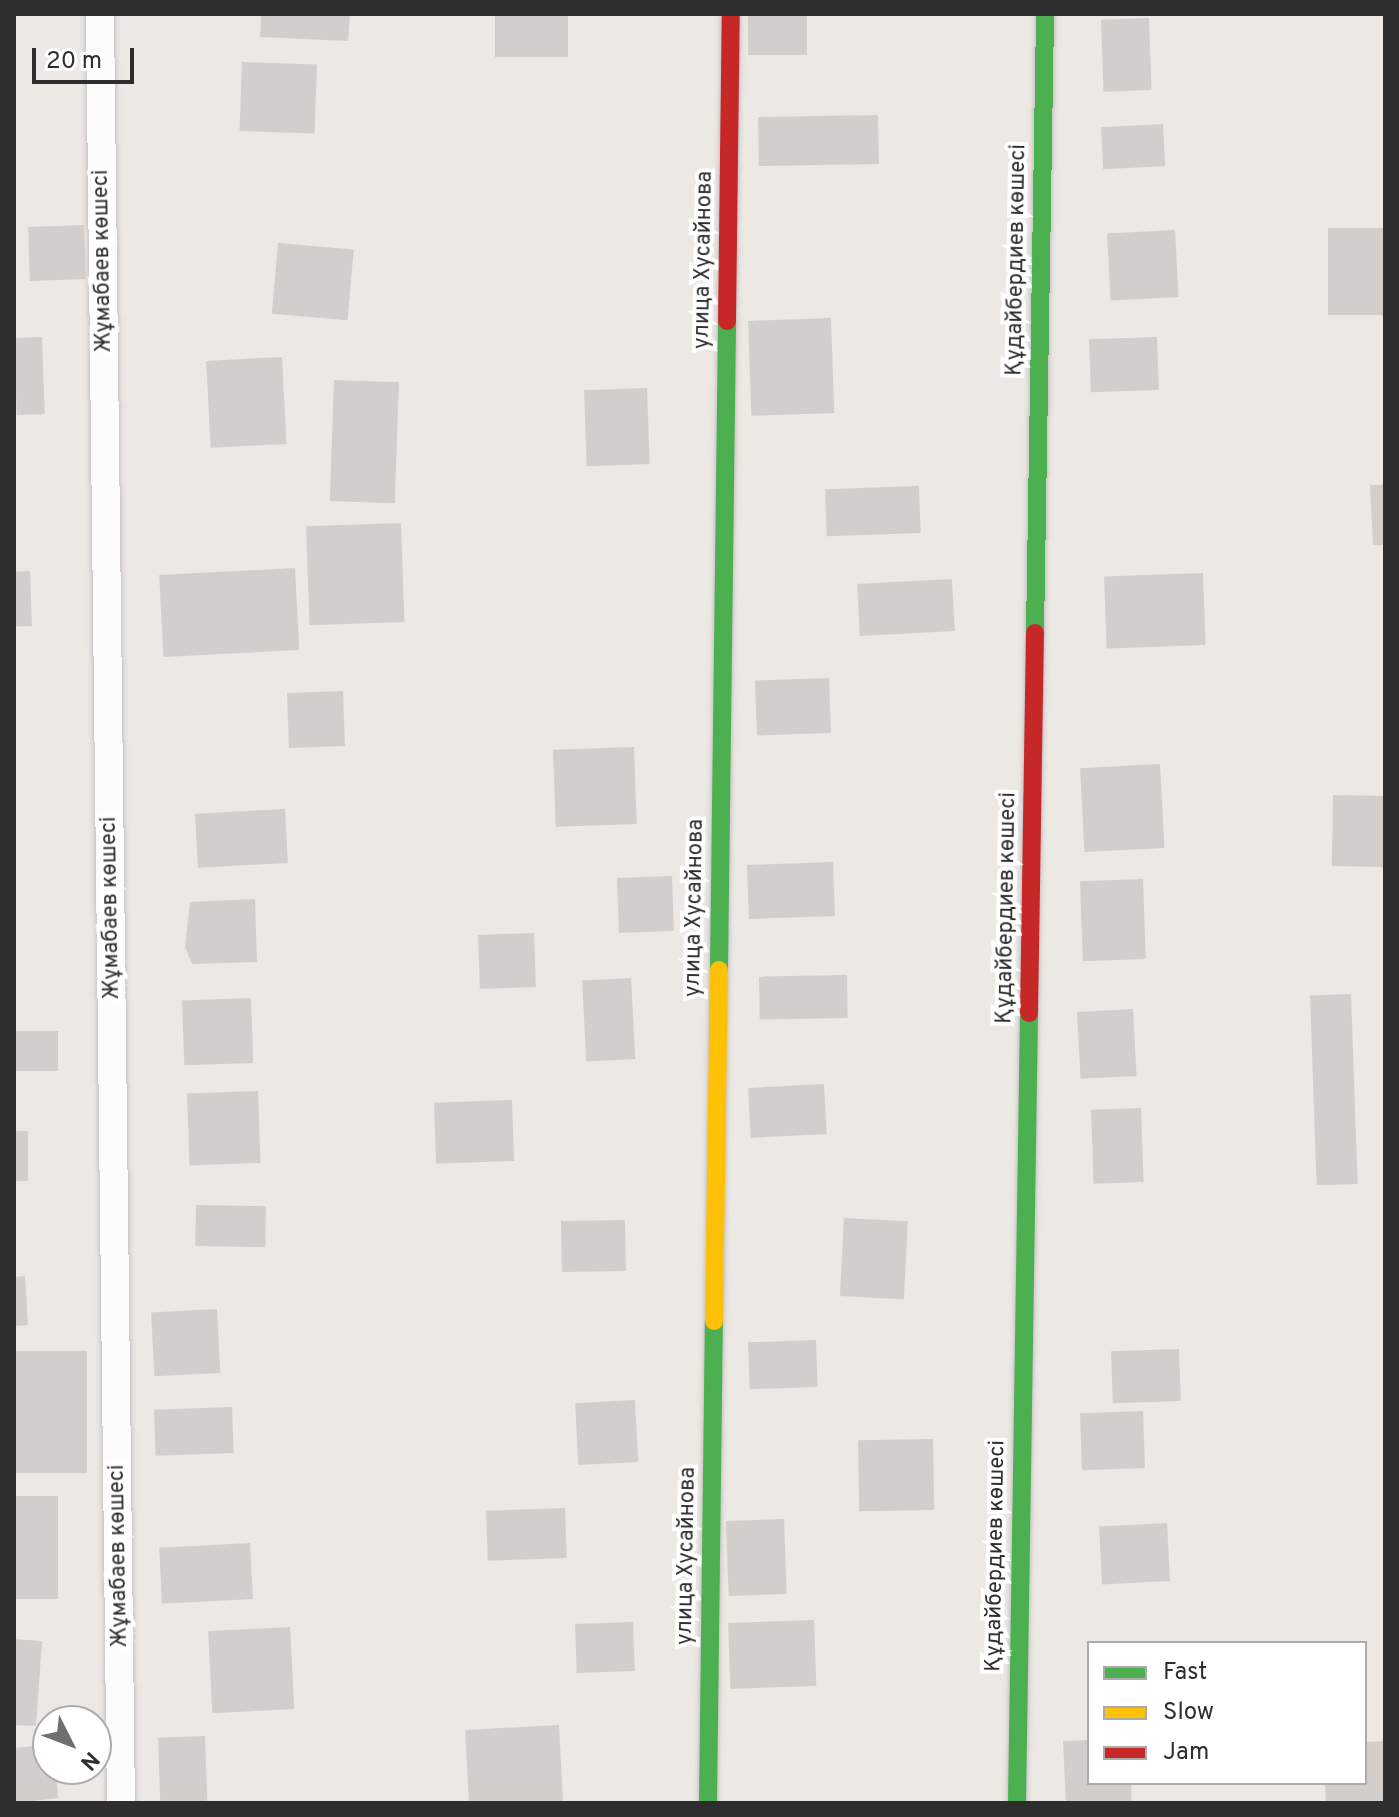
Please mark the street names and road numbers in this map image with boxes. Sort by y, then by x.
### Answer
street label: Құдайбердиев көшесі [1002,144,1032,376]
street label: Жұмабаев көшесі [88,169,118,353]
street label: улица Хусайнова [689,171,719,349]
street label: Құдайбердиев көшесі [992,792,1022,1024]
street label: Жұмабаев көшесі [96,816,126,1000]
street label: улица Хусайнова [680,819,710,997]
street label: Құдайбердиев көшесі [981,1440,1011,1672]
street label: Жұмабаев көшесі [104,1464,134,1648]
street label: улица Хусайнова [672,1467,702,1645]

